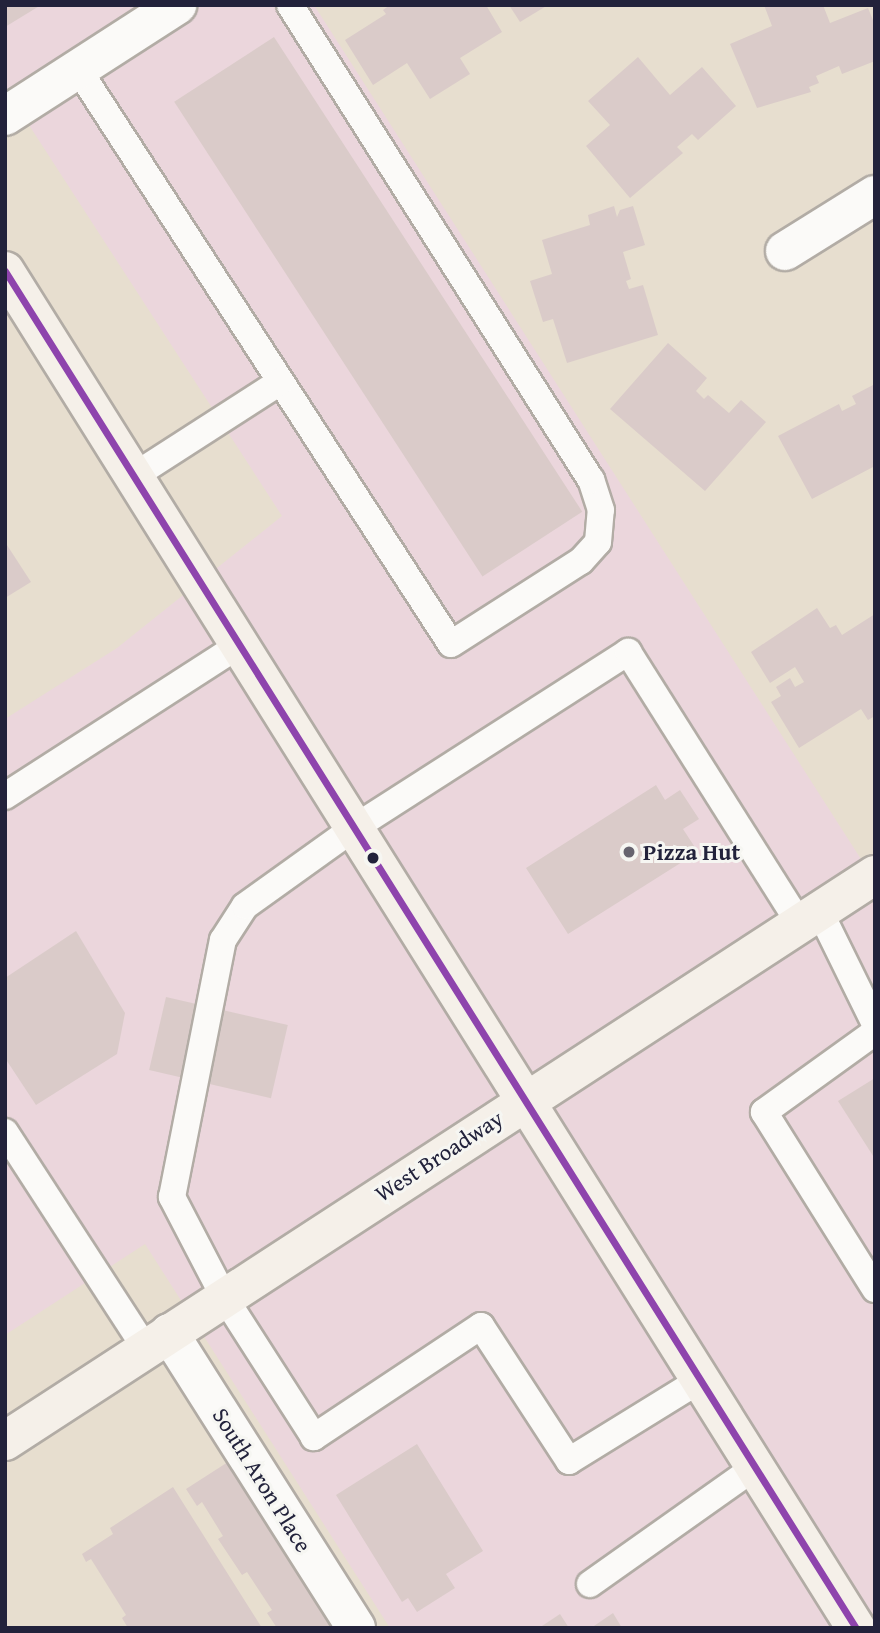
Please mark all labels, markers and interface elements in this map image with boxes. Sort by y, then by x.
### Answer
place label: Pizza Hut [643,838,740,866]
marker: Pizza Hut [621,844,637,860]
unlabelled marker [366,851,380,865]
street label: West Broadway [370,1104,508,1208]
street label: South Aron Place [207,1403,317,1557]

